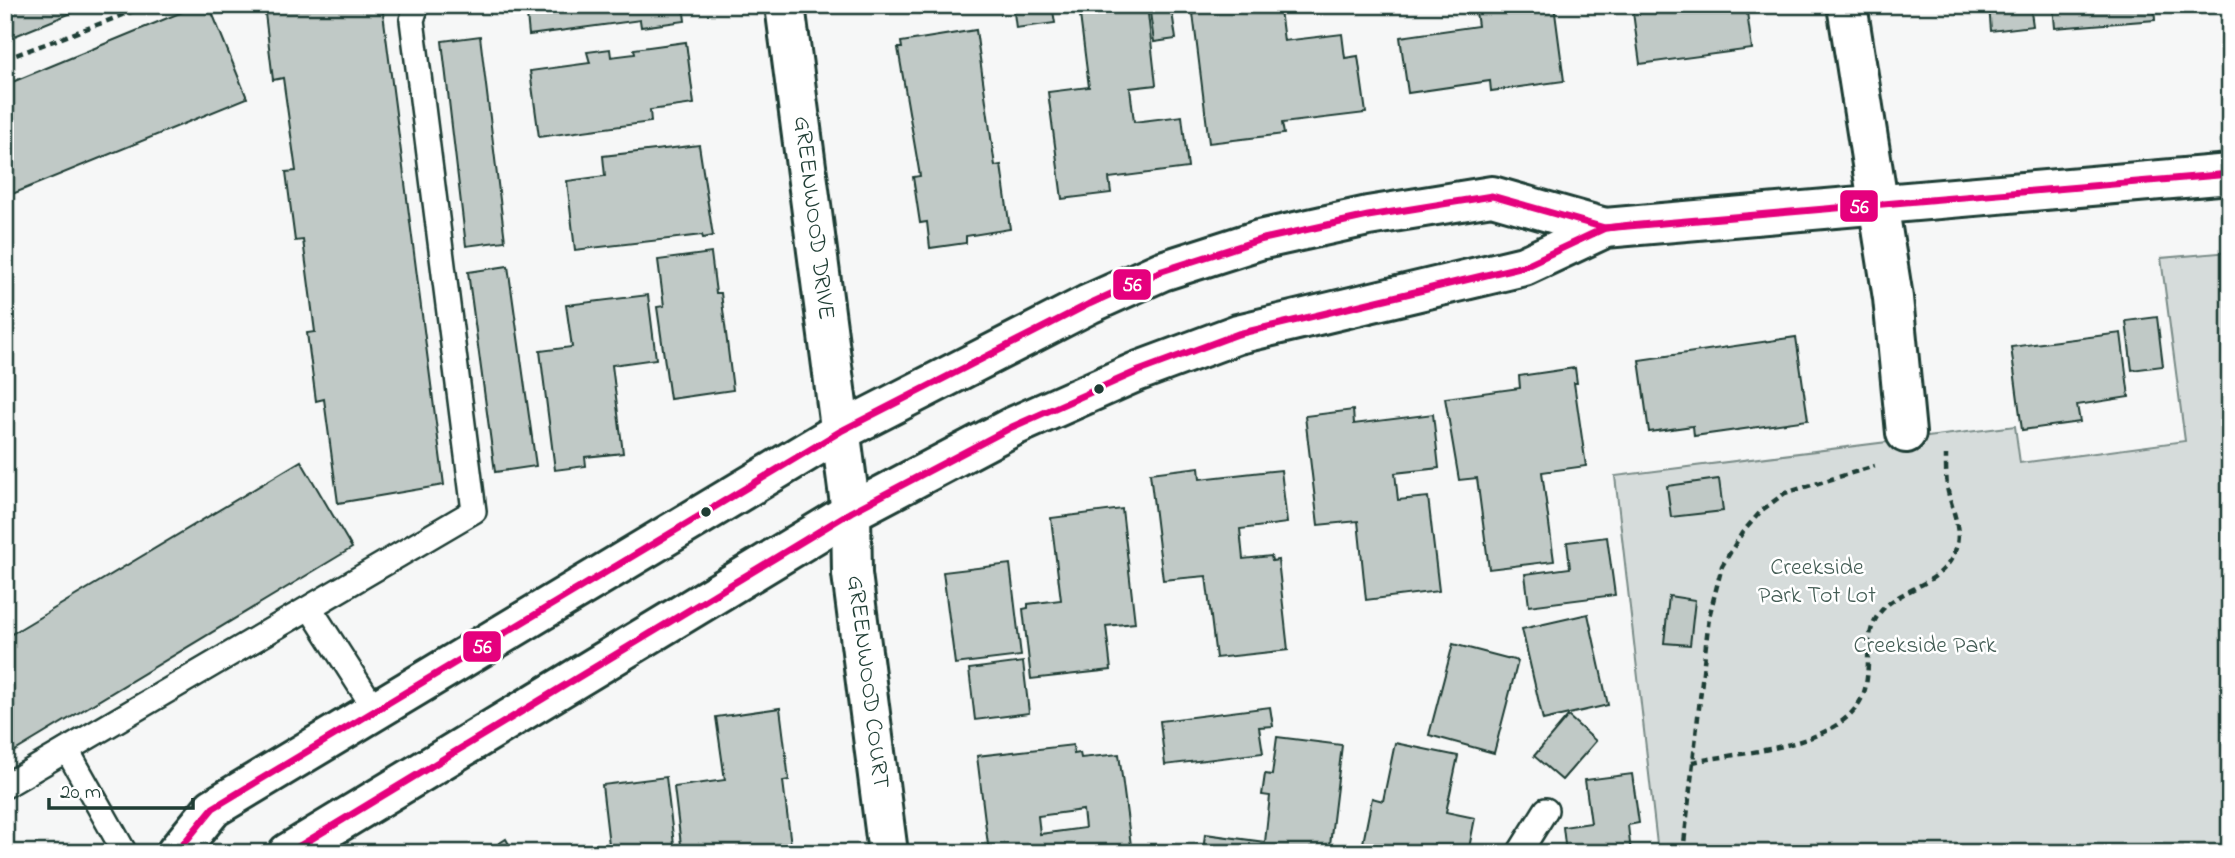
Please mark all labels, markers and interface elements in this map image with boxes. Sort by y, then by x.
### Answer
street label: GREENWOOD DRIVE [783,114,843,322]
line badge: 56 [1839,189,1879,223]
text: 56 [1849,195,1869,222]
line badge: 56 [1112,268,1152,301]
text: 56 [1122,273,1142,300]
unlabelled marker [1092,382,1106,396]
unlabelled marker [699,505,713,519]
park label: Creekside Park Tot Lot [1758,551,1876,614]
street label: GREENWOOD COURT [837,573,897,791]
park label: Creekside Park [1854,629,1997,664]
line badge: 56 [462,630,502,663]
text: 56 [472,635,492,662]
scale bar [49,767,192,811]
text: 20 m [60,778,101,808]

